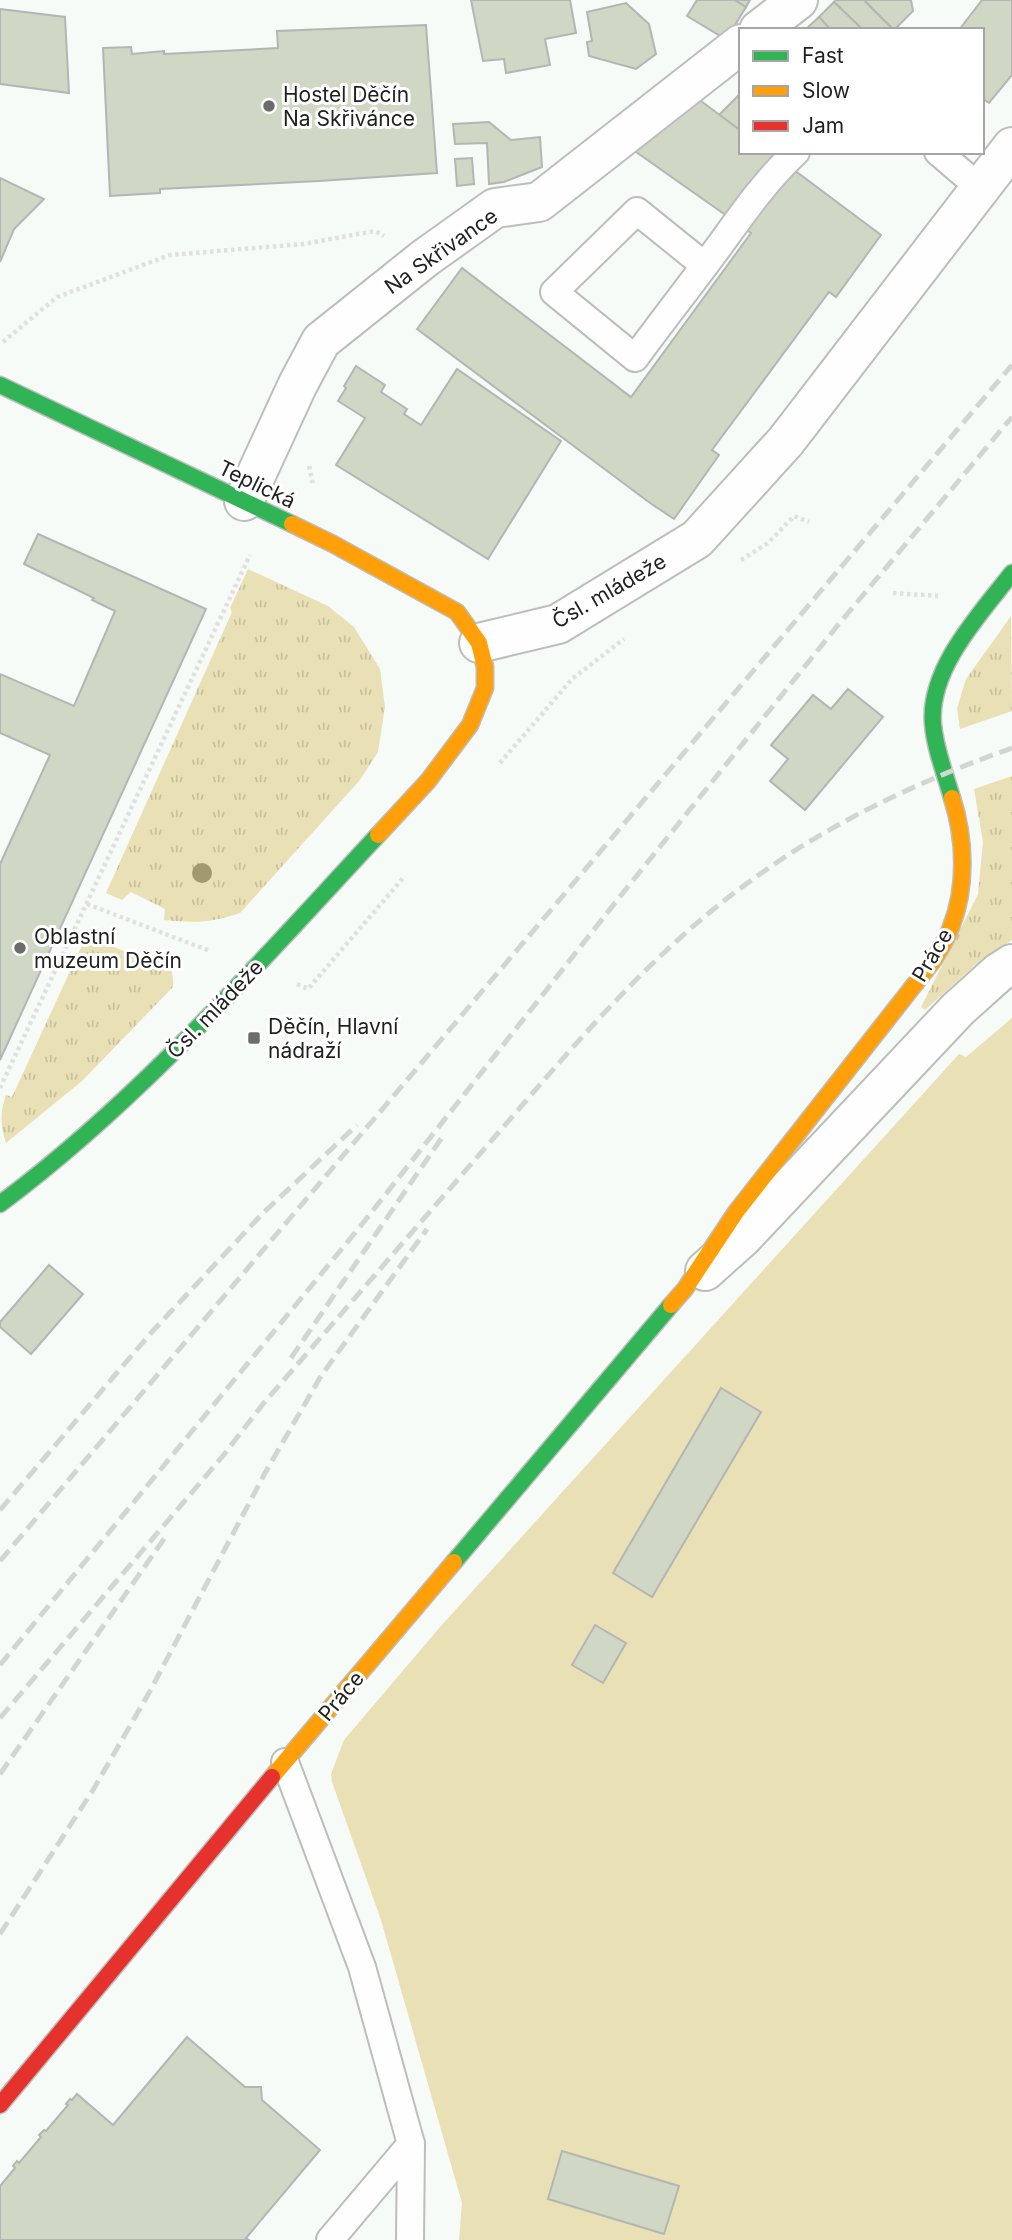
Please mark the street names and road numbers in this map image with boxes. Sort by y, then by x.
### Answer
street label: Na Skřivance [380,203,502,299]
street label: Teplická [214,455,300,513]
street label: Čsl. mládeže [548,548,670,634]
street label: Práce [907,924,957,986]
street label: Čsl. mládeže [162,955,268,1063]
street label: Práce [313,1666,369,1726]

